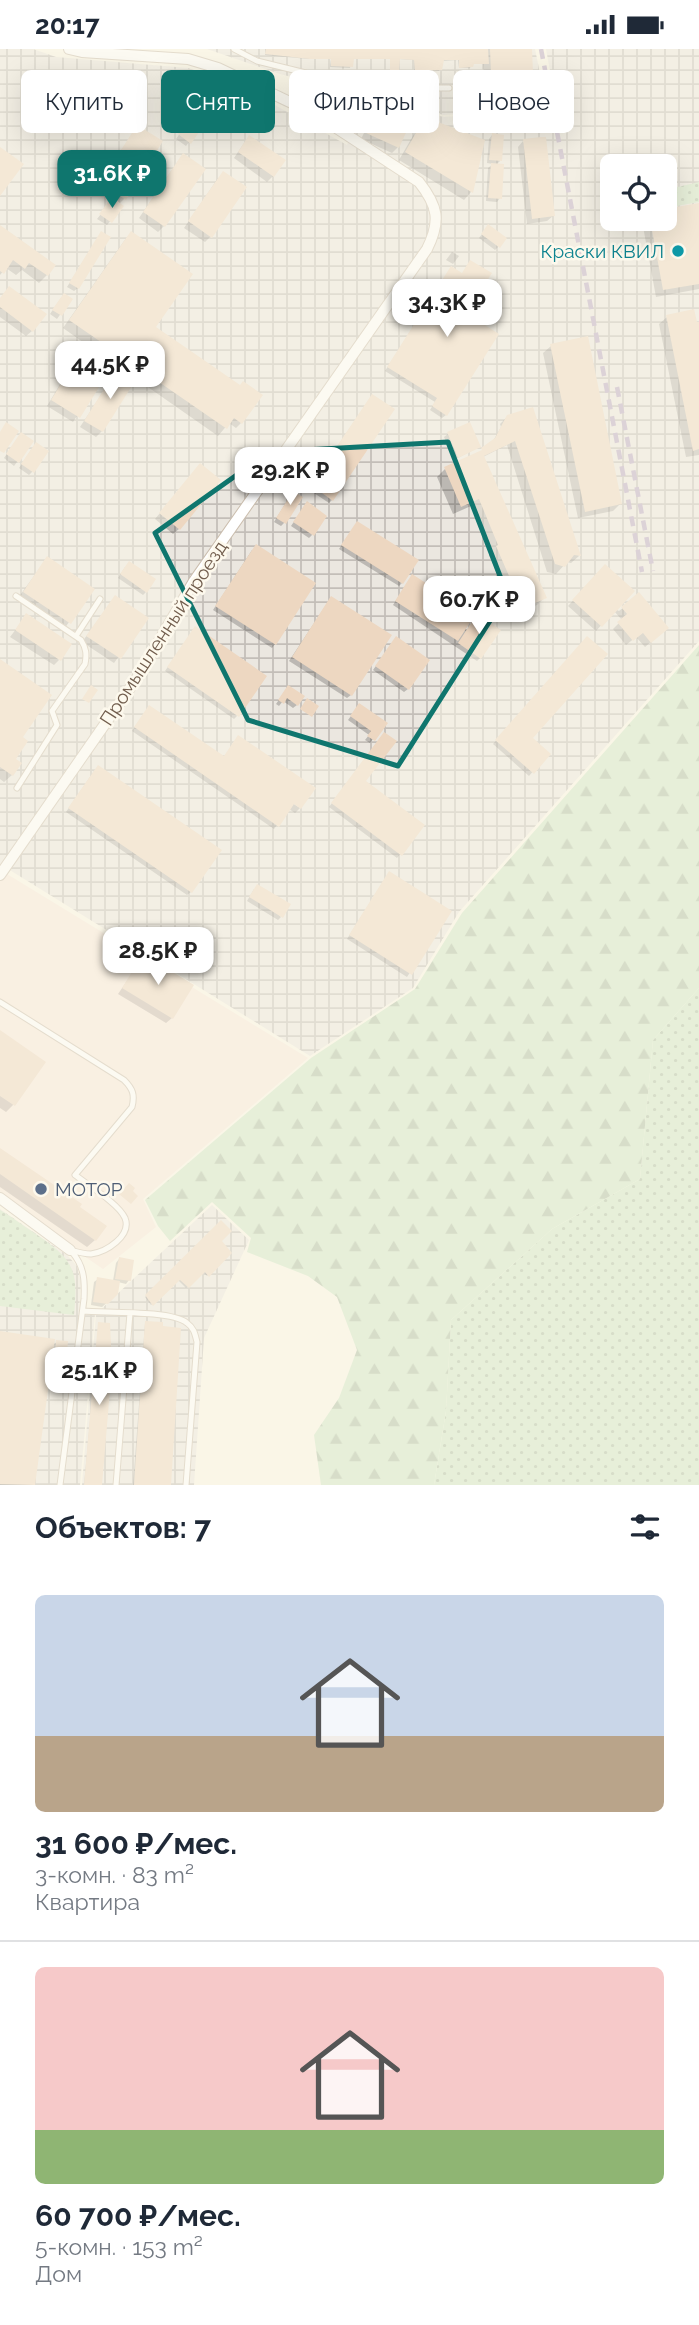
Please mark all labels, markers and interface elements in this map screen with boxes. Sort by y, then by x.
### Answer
text: 20:17 [35,10,99,40]
chip: Купить [21,70,147,133]
chip: Снять [161,70,275,133]
chip: Фильтры [289,70,439,133]
chip: Новое [453,70,574,133]
pin: 31.6K ₽ [47,151,177,210]
map controls [600,154,677,231]
button: locate [600,154,677,231]
text: 31.6K ₽ [73,159,151,186]
place label: Краски КВИЛ [540,240,664,262]
marker: Краски КВИЛ [670,243,686,259]
pin: 34.3K ₽ [382,279,512,339]
text: 34.3K ₽ [408,288,486,315]
pin: 44.5K ₽ [45,341,175,401]
text: 44.5K ₽ [71,350,149,377]
pin: 29.2K ₽ [225,447,355,507]
text: 29.2K ₽ [251,456,329,483]
street label: Промышленный проезд [95,537,231,729]
pin: 60.7K ₽ [414,577,544,636]
text: 60.7K ₽ [439,585,519,612]
pin: 28.5K ₽ [93,927,223,987]
text: 28.5K ₽ [119,936,197,963]
place label: МОТОР [55,1178,123,1200]
marker: МОТОР [33,1181,49,1197]
pin: 25.1K ₽ [34,1347,164,1407]
text: 25.1K ₽ [61,1356,137,1383]
icon: filters [626,1508,664,1546]
text: Объектов: 7 [35,1510,211,1545]
icon: home [287,1640,413,1766]
text: 31 600 ₽/мес. [35,1826,237,1861]
text: 3-комн. · 83 m² [35,1861,194,1888]
text: Квартира [35,1888,140,1915]
icon: home [287,2012,413,2138]
text: 60 700 ₽/мес. [35,2198,241,2233]
text: 5-комн. · 153 m² [35,2233,203,2260]
text: Дом [35,2260,82,2287]

